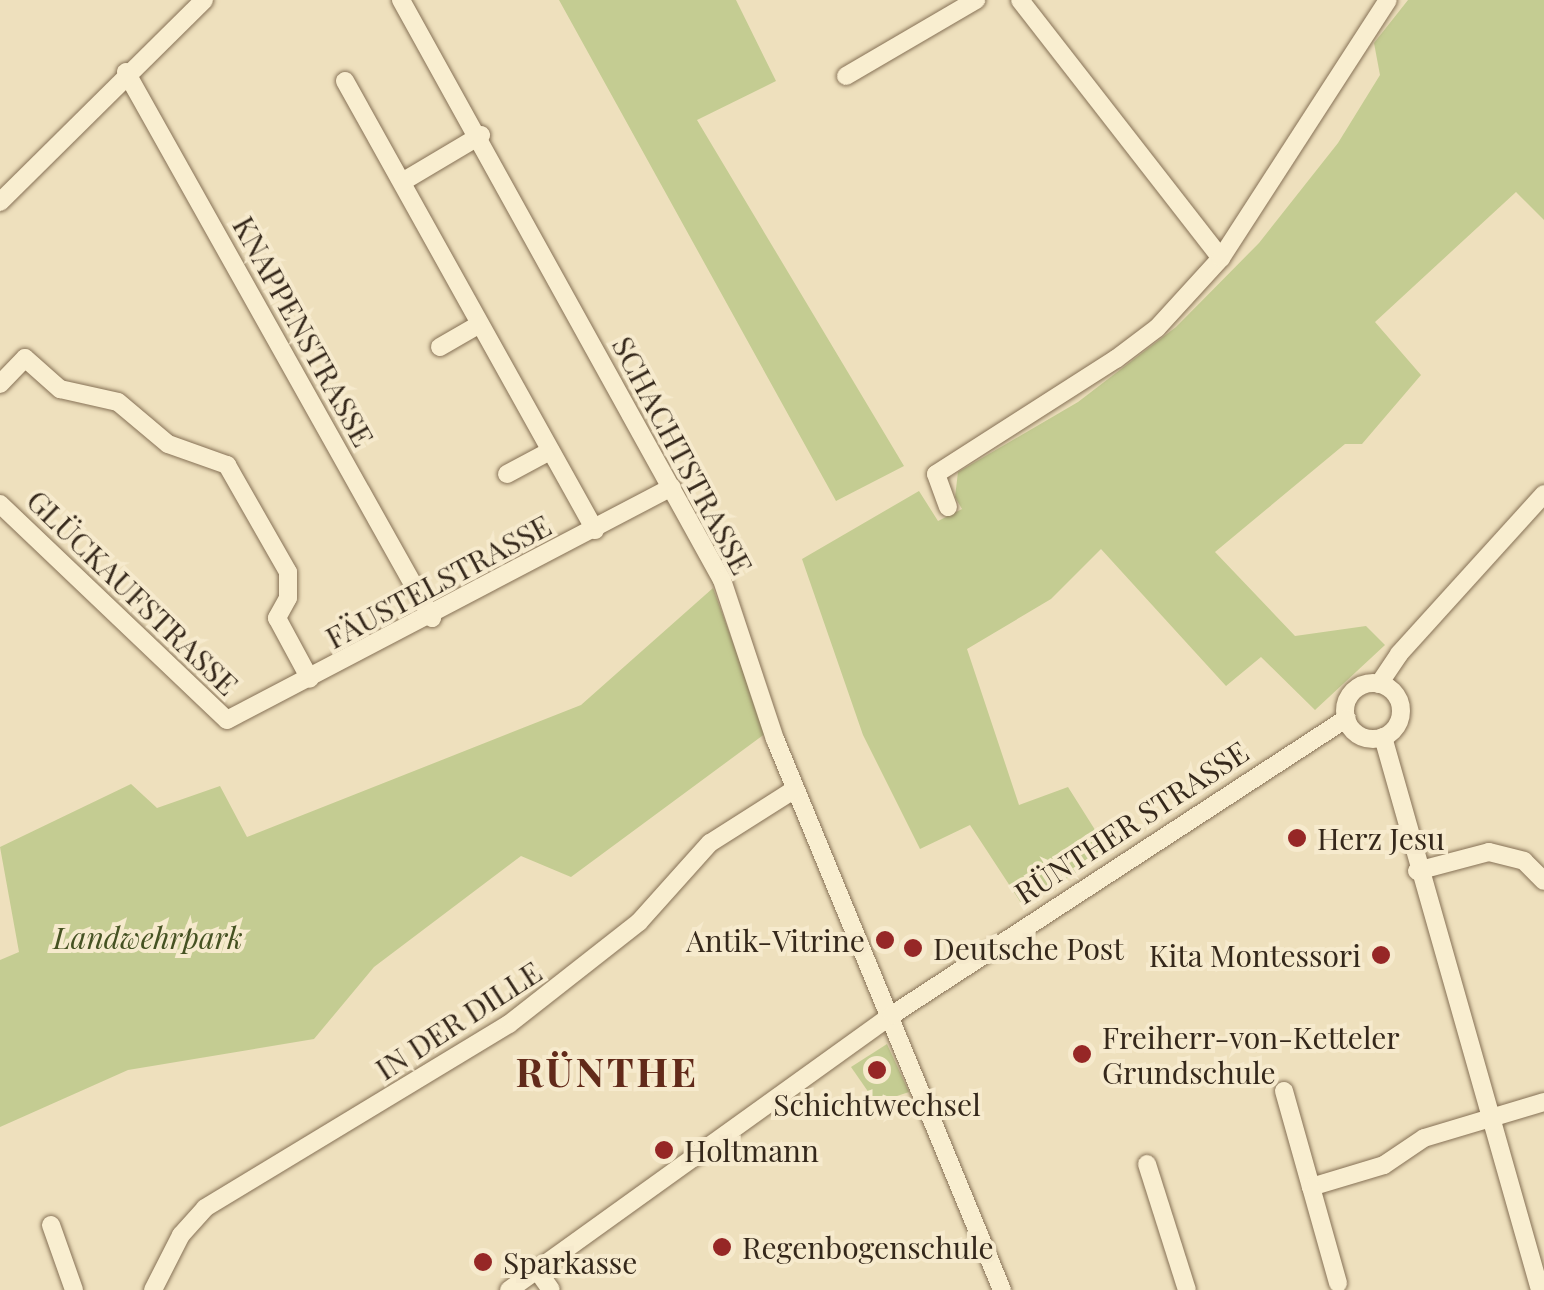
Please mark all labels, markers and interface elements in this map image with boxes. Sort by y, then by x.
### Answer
street label: KNAPPENSTRASSE [226,210,382,452]
street label: SCHACHTSTRASSE [605,330,761,580]
street label: GLÜCKAUFSTRASSE [20,482,246,702]
street label: FÄUSTELSTRASSE [319,507,557,655]
street label: RÜNTHER STRASSE [1007,733,1255,911]
place label: Herz Jesu [1317,820,1445,856]
marker: Herz Jesu [1286,827,1308,849]
park label: Landwehrpark [53,919,243,955]
place label: Antik-Vitrine [686,922,865,958]
marker: Antik-Vitrine [874,929,896,951]
place label: Deutsche Post [933,930,1124,966]
marker: Deutsche Post [902,937,924,959]
place label: Kita Montessori [1148,937,1361,973]
marker: Kita Montessori [1370,944,1392,966]
street label: IN DER DILLE [368,953,548,1087]
place label: Freiherr-von-Ketteler Grundschule [1102,1019,1400,1090]
marker: Freiherr-von-Ketteler Grundschule [1071,1043,1093,1065]
district label: RÜNTHE [515,1047,699,1095]
marker: Schichtwechsel [866,1059,888,1081]
place label: Schichtwechsel [773,1086,981,1122]
place label: Holtmann [684,1132,819,1168]
marker: Holtmann [653,1139,675,1161]
place label: Regenbogenschule [742,1229,994,1265]
marker: Regenbogenschule [711,1236,733,1258]
place label: Sparkasse [503,1244,637,1280]
marker: Sparkasse [472,1251,494,1273]

